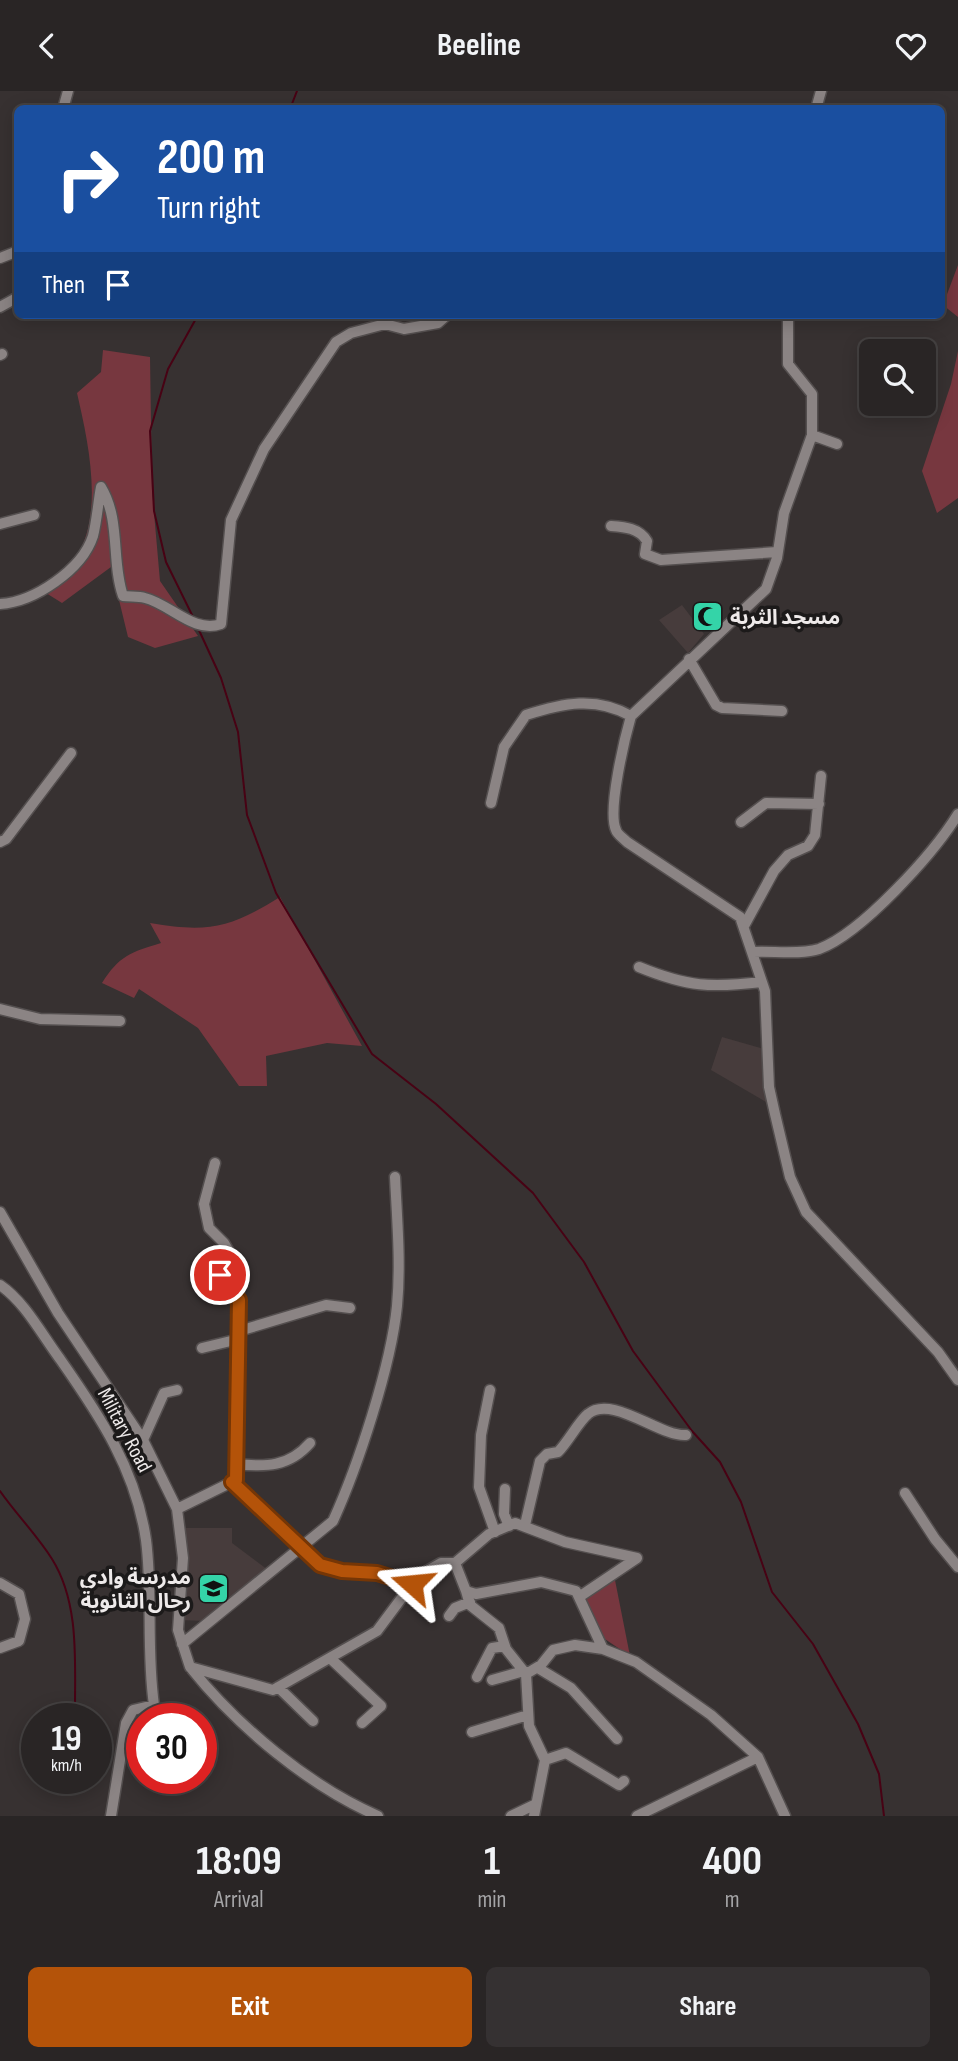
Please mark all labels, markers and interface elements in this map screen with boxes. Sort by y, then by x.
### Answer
text: Beeline [437,26,521,65]
icon: back [28,27,66,65]
icon: heart [892,27,930,65]
text: 200 m [157,129,265,188]
icon: right [42,133,133,224]
text: Turn right [157,189,261,228]
icon: arrive [99,266,137,304]
text: Then [42,270,85,301]
map controls [859,339,936,416]
button: search [859,339,936,416]
mosque icon: مسجد الثربة [690,600,724,634]
place label: مسجد الثربة [730,605,840,630]
pin [190,1245,250,1305]
icon: arrive [201,1256,239,1294]
street label: Military Road [92,1384,157,1477]
position arrow [375,1547,449,1621]
place label: مدرسة وادي رحال الثانوية [80,1565,191,1614]
school or university icon: مدرسة وادي رحال الثانوية [197,1572,231,1606]
speed limit sign: 30 [126,1703,217,1794]
text: 19 [51,1718,82,1761]
text: km/h [51,1755,82,1776]
text: 18:09 [196,1836,282,1887]
text: 1 [484,1836,500,1887]
text: 400 [702,1836,762,1887]
text: Arrival [214,1886,264,1914]
text: min [478,1886,506,1914]
text: m [725,1886,740,1914]
button: Exit [28,1967,472,2047]
button: Share [486,1967,930,2047]

